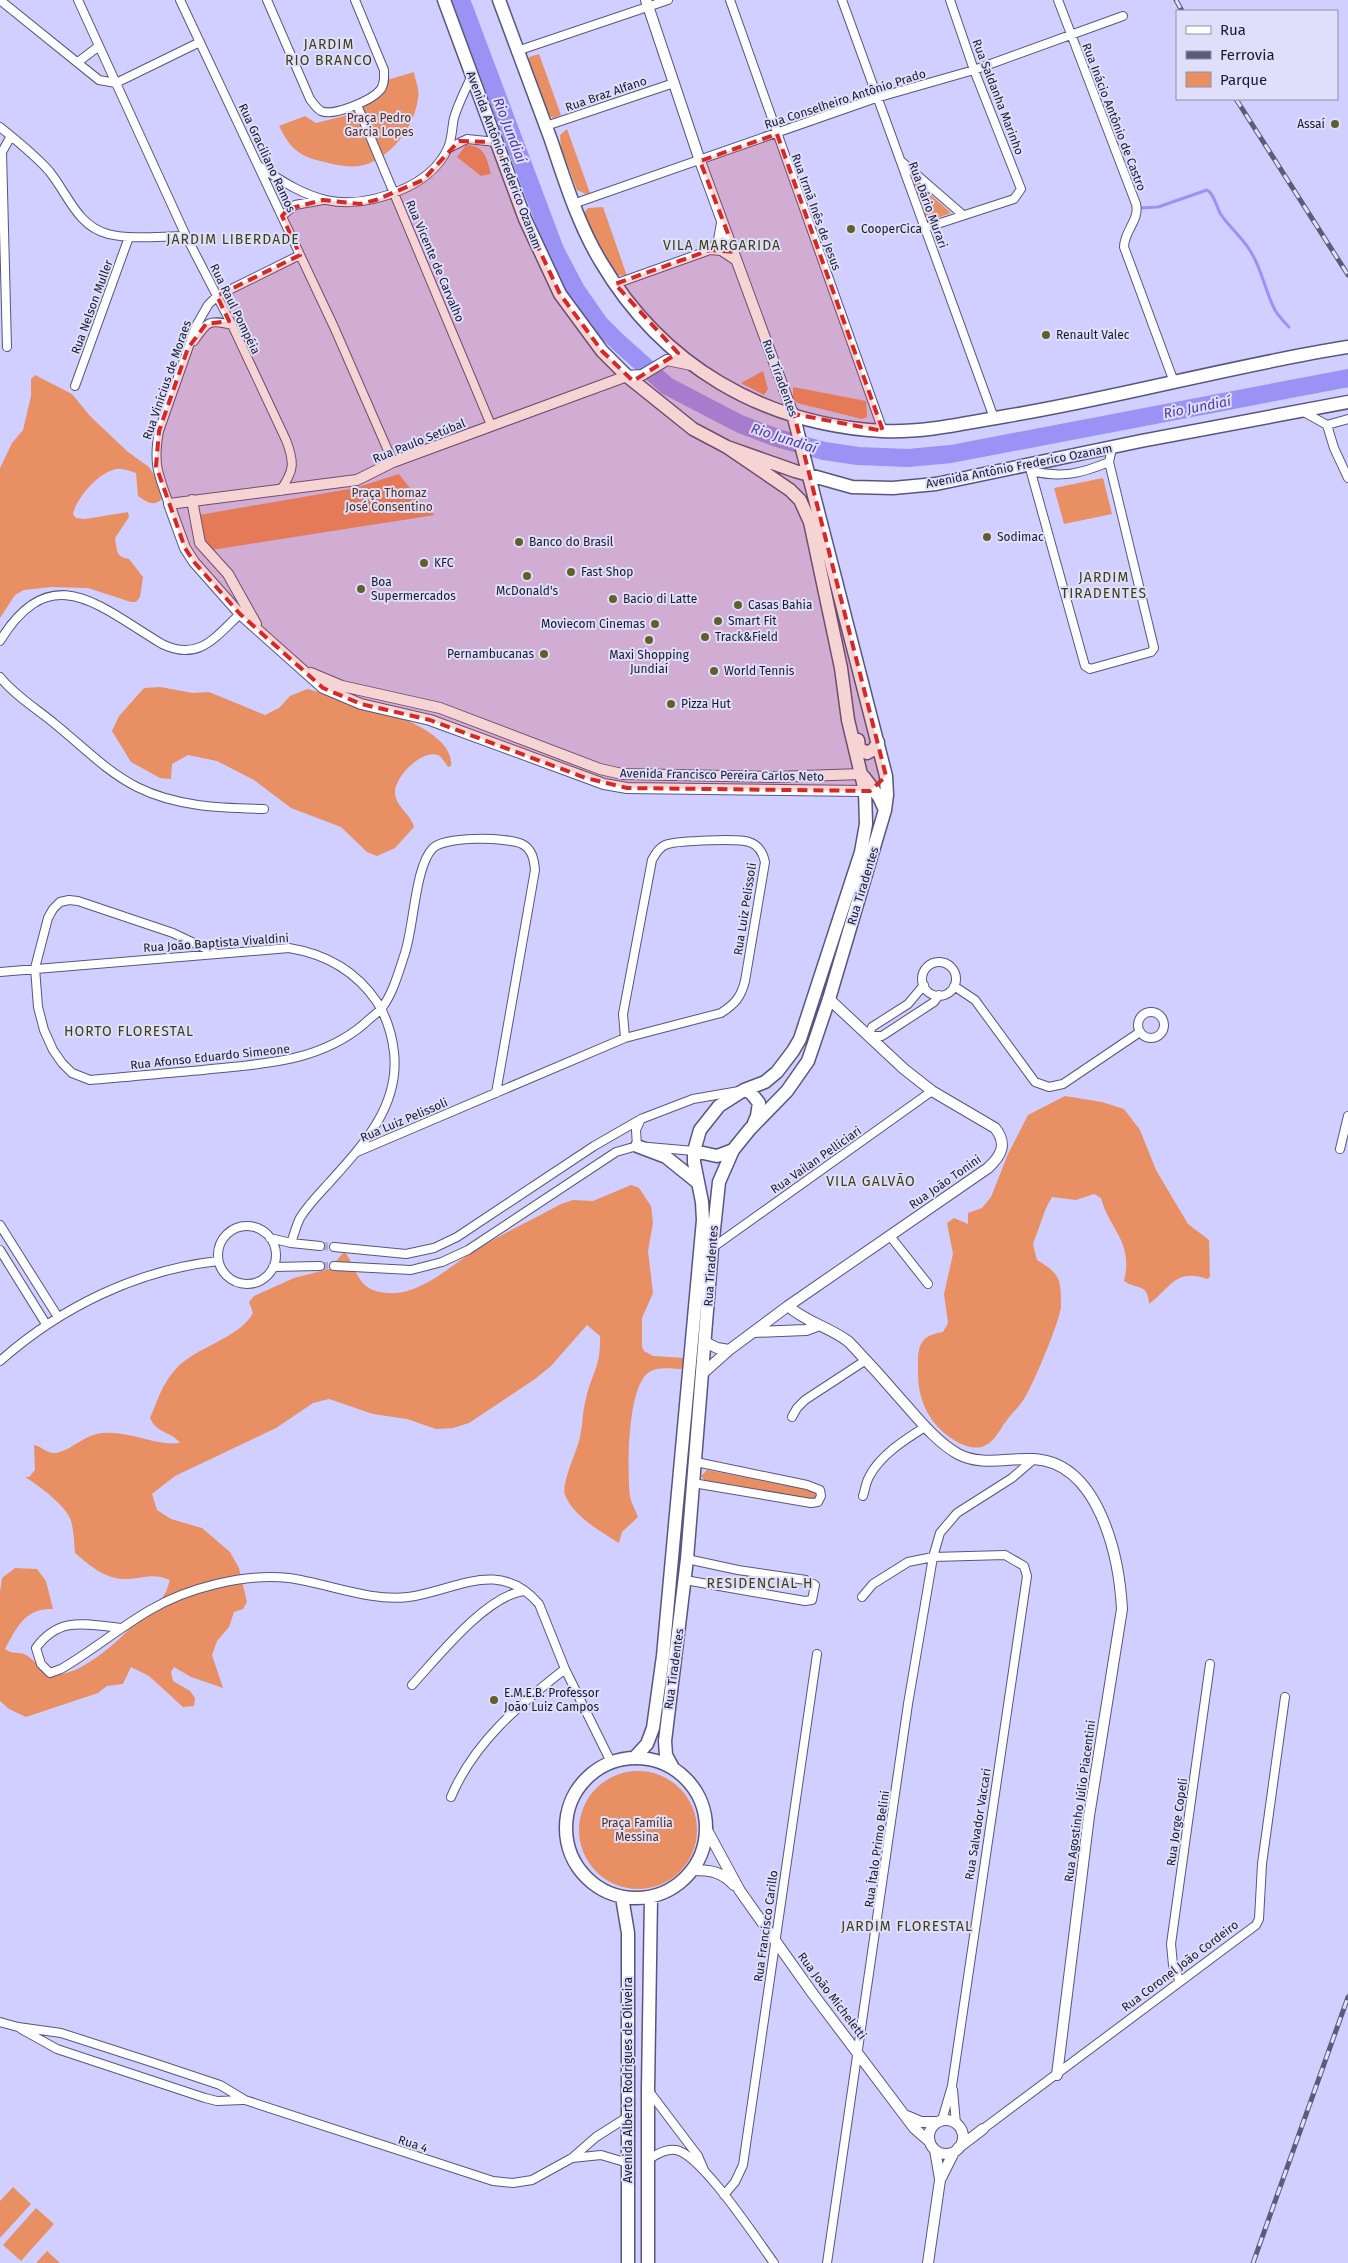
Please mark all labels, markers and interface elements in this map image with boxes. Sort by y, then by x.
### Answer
legend [1176,10,1338,100]
text: Rua [1220,21,1246,39]
district label: JARDIM RIO BRANCO [285,36,373,69]
street label: Rua Saldanha Marinho [969,37,1027,157]
street label: Rua Inácio Antônio de Castro [1079,41,1149,193]
text: Ferrovia [1220,46,1275,64]
street label: Rua Conselheiro Antônio Prado [763,66,927,132]
street label: Avenida Antônio Frederico Ozanam [463,69,545,251]
text: Parque [1220,71,1267,89]
street label: Rua Braz Alfano [563,74,649,114]
water label: Rio Jundiaí [489,95,530,166]
street label: Rua Graciliano Ramos [236,101,299,215]
park label: Praça Pedro Garcia Lopes [344,111,414,139]
place label: Assaí [1297,117,1326,131]
marker: Assaí [1329,118,1341,130]
street label: Rua Irmã Inês de Jesus [788,152,844,273]
street label: Rua Dário Murari [906,160,950,250]
street label: Rua Vicente de Carvalho [403,198,467,324]
place label: CooperCica [861,222,922,236]
marker: CooperCica [845,223,857,235]
district label: JARDIM LIBERDADE [166,231,300,248]
district label: VILA MARGARIDA [663,237,781,254]
street label: Rua Nelson Muller [68,258,116,356]
street label: Rua Raul Pompéia [207,262,263,356]
street label: Rua Vinícius de Moraes [140,318,194,442]
place label: Renault Valec [1056,328,1130,342]
marker: Renault Valec [1040,329,1052,341]
street label: Rua Tiradentes [760,337,801,419]
water label: Rio Jundiaí [1162,392,1233,422]
street label: Rua Paulo Setúbal [371,416,468,466]
water label: Rio Jundiaí [749,420,820,457]
street label: Avenida Antônio Frederico Ozanam [925,441,1113,491]
park label: Praça Thomaz José Consentino [345,486,433,514]
place label: Sodimac [997,530,1044,544]
marker: Sodimac [981,531,993,543]
place label: Banco do Brasil [529,535,614,549]
marker: Banco do Brasil [513,536,525,548]
place label: KFC [434,556,454,570]
marker: KFC [418,557,430,569]
place label: Fast Shop [581,565,633,579]
marker: Fast Shop [565,566,577,578]
district label: JARDIM TIRADENTES [1061,569,1147,602]
marker: McDonald's [521,570,533,582]
place label: Boa Supermercados [371,575,456,603]
marker: Boa Supermercados [355,583,367,595]
place label: McDonald's [496,584,558,598]
place label: Bacio di Latte [623,592,697,606]
marker: Bacio di Latte [607,593,619,605]
place label: Casas Bahia [748,598,812,612]
marker: Casas Bahia [732,599,744,611]
place label: Smart Fit [728,614,777,628]
marker: Smart Fit [712,615,724,627]
place label: Moviecom Cinemas [541,617,645,631]
marker: Moviecom Cinemas [649,618,661,630]
place label: Track&Field [715,630,778,644]
marker: Track&Field [699,631,711,643]
marker: Maxi Shopping Jundiaí [643,634,655,646]
place label: Pernambucanas [447,647,534,661]
marker: Pernambucanas [538,648,550,660]
place label: Maxi Shopping Jundiaí [609,648,690,676]
place label: World Tennis [724,664,795,678]
marker: World Tennis [708,665,720,677]
place label: Pizza Hut [681,697,732,711]
marker: Pizza Hut [665,698,677,710]
street label: Avenida Francisco Pereira Carlos Neto [620,766,824,784]
street label: Rua Tiradentes [844,845,882,927]
street label: Rua Luiz Pelissoli [731,862,759,956]
street label: Rua João Baptista Vivaldini [143,931,289,955]
district label: HORTO FLORESTAL [64,1023,194,1040]
street label: Rua Afonso Eduardo Simeone [130,1042,290,1072]
street label: Rua Luiz Pelissoli [358,1095,450,1145]
street label: Rua Vailan Pelliciari [768,1123,864,1197]
street label: Rua João Tonini [906,1152,984,1212]
district label: VILA GALVÃO [826,1173,916,1190]
street label: Rua Tiradentes [701,1225,721,1307]
district label: RESIDENCIAL H [707,1575,813,1592]
street label: Rua Tiradentes [661,1627,687,1710]
place label: E.M.E.B. Professor João Luiz Campos [504,1686,600,1714]
marker: E.M.E.B. Professor João Luiz Campos [488,1694,500,1706]
street label: Rua Agostinho Júlio Piacentini [1062,1719,1098,1883]
street label: Rua Salvador Vaccari [962,1767,994,1881]
street label: Rua Jorge Copeli [1164,1777,1190,1867]
street label: Rua Ítalo Primo Belini [861,1789,892,1908]
park label: Praça Família Messina [601,1816,673,1844]
street label: Rua Francisco Carillo [751,1869,781,1983]
district label: JARDIM FLORESTAL [841,1918,973,1935]
street label: Rua Coronel João Cordeiro [1119,1918,1241,2014]
street label: Rua João Micheletti [795,1950,869,2042]
street label: Avenida Alberto Rodrigues de Oliveira [621,1977,635,2183]
street label: Rua 4 [396,2133,430,2156]

